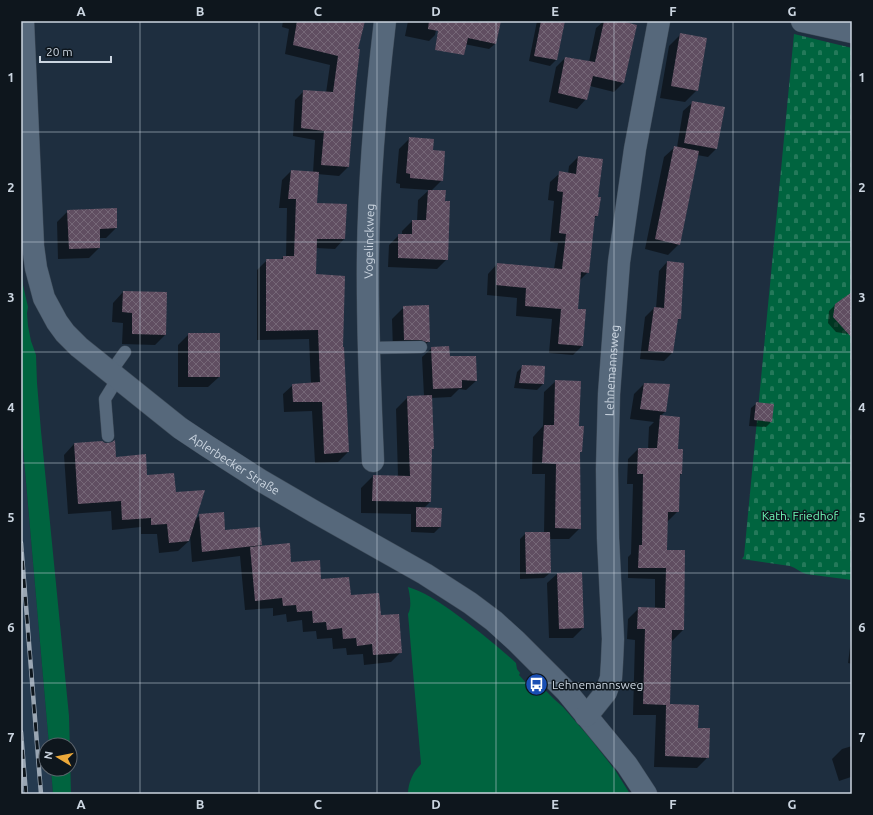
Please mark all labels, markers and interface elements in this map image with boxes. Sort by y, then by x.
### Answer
text: A [76,4,86,18]
text: B [196,4,205,18]
text: C [314,4,323,18]
text: D [431,4,441,18]
text: E [551,4,559,18]
text: F [669,4,677,18]
text: G [788,4,797,18]
scale bar [40,38,111,64]
text: 20 m [46,45,73,58]
text: 1 [7,70,15,84]
text: 1 [858,70,866,84]
text: 2 [7,180,15,194]
text: 2 [858,180,866,194]
street label: Vogelinckweg [361,203,376,279]
text: 3 [7,290,15,304]
text: 3 [858,290,866,304]
street label: Lehnemannsweg [602,324,621,416]
text: 4 [7,400,15,414]
text: 4 [858,400,866,414]
street label: Aplerbecker Straße [188,430,282,497]
park label: Kath. Friedhof [762,509,839,522]
text: 5 [7,510,15,524]
text: 5 [858,510,866,524]
text: 6 [7,620,15,634]
text: 6 [858,620,866,634]
bus stop icon: Lehnemannsweg [524,671,550,697]
place label: Lehnemannsweg [552,678,643,691]
text: 7 [7,730,15,744]
text: 7 [858,730,866,744]
north arrow [38,737,78,777]
text: N [42,750,55,760]
text: A [76,797,86,811]
text: B [196,797,205,811]
text: C [314,797,323,811]
text: D [431,797,441,811]
text: E [551,797,559,811]
text: F [669,797,677,811]
text: G [788,797,797,811]

